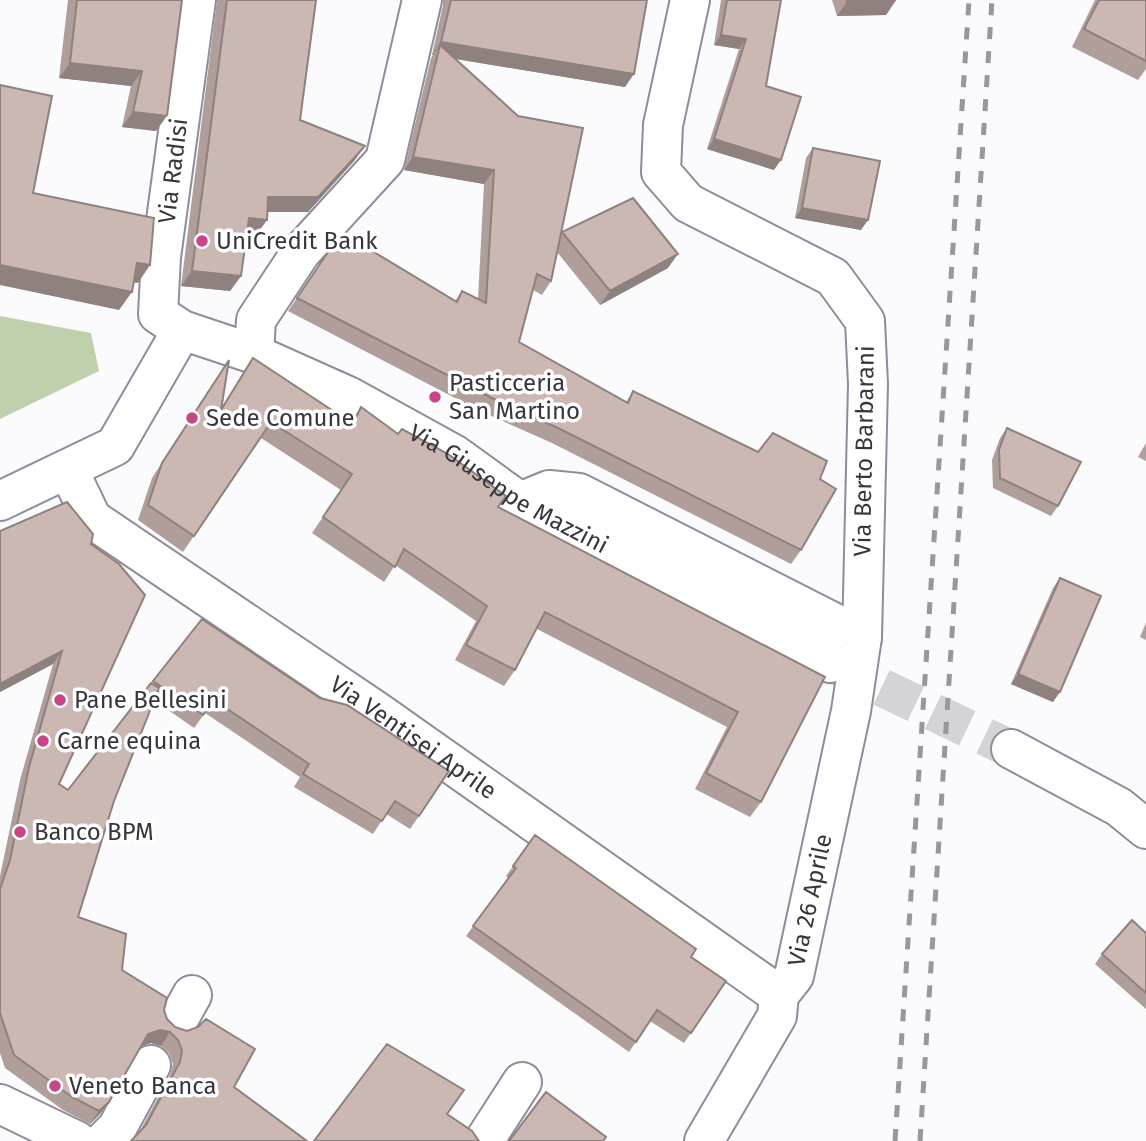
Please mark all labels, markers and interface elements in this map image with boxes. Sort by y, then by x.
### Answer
street label: Via Radisi [153,117,193,225]
place label: UniCredit Bank [216,227,378,255]
marker: UniCredit Bank [194,233,210,249]
street label: Via Berto Barbarani [848,345,880,557]
place label: Pasticceria San Martino [449,369,580,425]
marker: Pasticceria San Martino [427,389,443,405]
place label: Sede Comune [206,404,355,432]
marker: Sede Comune [184,410,200,426]
street label: Via Giuseppe Mazzini [404,418,613,559]
street label: Via Ventisei Aprile [325,670,502,805]
place label: Pane Bellesini [74,686,227,714]
marker: Pane Bellesini [52,692,68,708]
place label: Carne equina [57,727,201,755]
marker: Carne equina [35,733,51,749]
place label: Banco BPM [34,818,154,846]
marker: Banco BPM [12,824,28,840]
street label: Via 26 Aprile [782,831,838,969]
place label: Veneto Banca [69,1072,217,1100]
marker: Veneto Banca [47,1078,63,1094]

